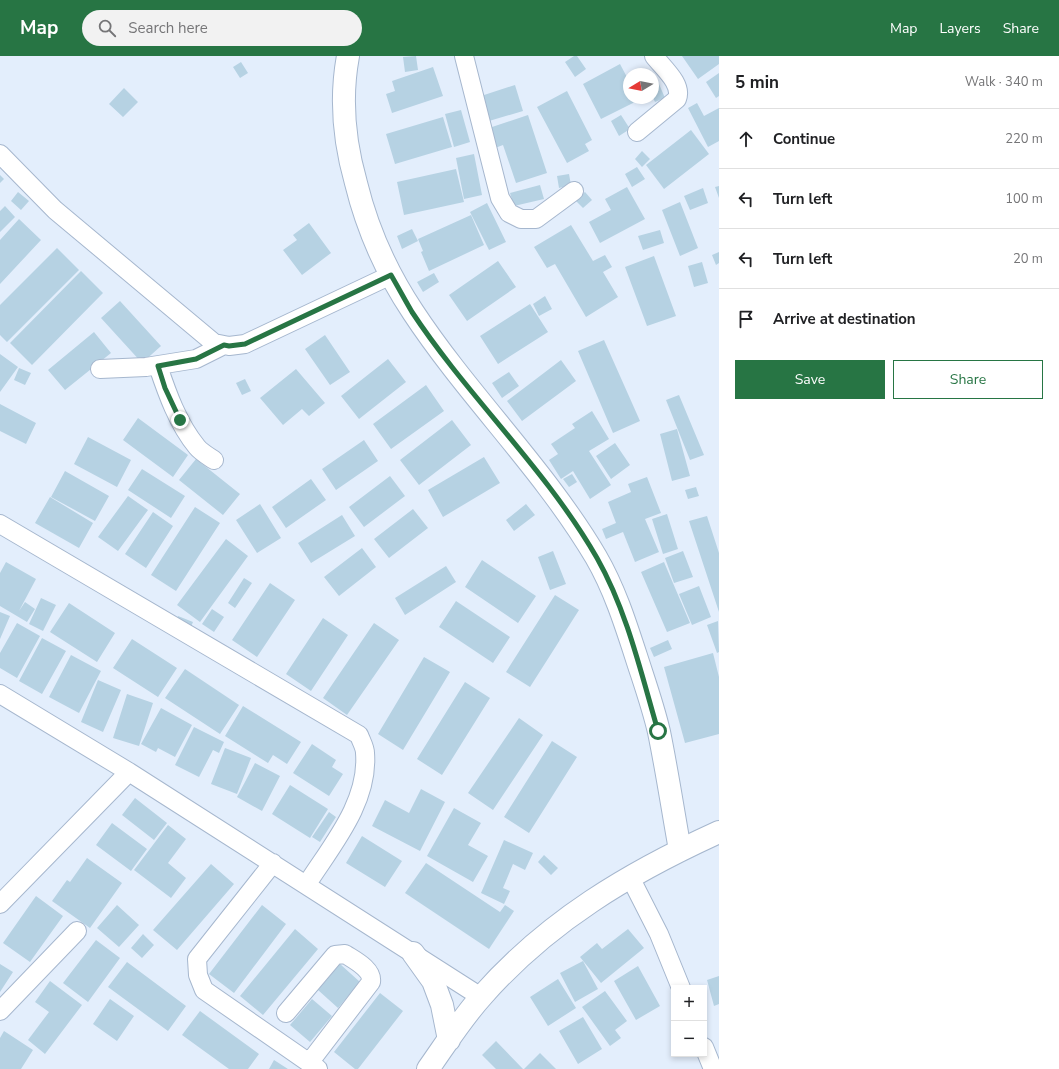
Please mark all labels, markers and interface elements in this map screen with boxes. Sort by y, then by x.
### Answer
search box [82,10,362,46]
text: Map [20,15,58,41]
icon: search [96,17,118,39]
text: Search here [128,18,208,38]
text: Map [890,19,917,38]
text: Layers [939,19,981,38]
text: Share [1003,19,1039,38]
north arrow [623,68,659,104]
text: 5 min [735,71,779,94]
text: Walk · 340 m [965,73,1043,91]
icon: ahead [735,128,757,150]
text: Continue [773,129,835,149]
text: 220 m [1005,130,1043,148]
icon: left [735,188,757,210]
text: Turn left [773,189,832,209]
text: 100 m [1005,190,1043,208]
icon: left [735,248,757,270]
text: Turn left [773,249,832,269]
text: 20 m [1013,250,1043,268]
icon: arrive [735,308,757,330]
text: Arrive at destination [773,309,916,329]
button: Save [735,360,885,399]
button: Share [893,360,1043,399]
route end [171,411,189,429]
route start [649,722,667,740]
map controls [671,985,707,1057]
button: + [671,985,707,1021]
button: − [671,1021,707,1057]

